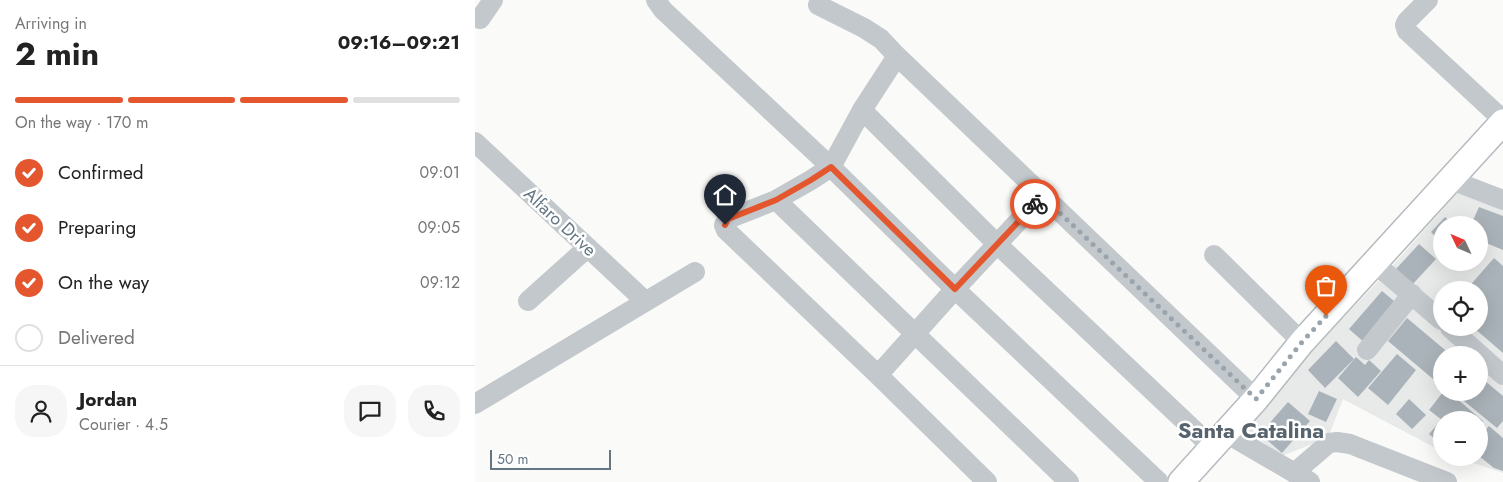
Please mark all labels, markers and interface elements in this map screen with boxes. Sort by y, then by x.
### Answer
text: Arriving in [15,12,87,35]
text: 09:16–09:21 [338,29,460,56]
text: 2 min [15,31,99,77]
text: On the way · 170 m [15,111,149,134]
icon: check [15,159,43,187]
text: Confirmed [58,159,144,186]
text: 09:01 [420,161,460,184]
pin [704,174,746,225]
courier [1010,179,1060,229]
street label: Alfaro Drive [518,181,602,263]
icon: home [711,181,739,209]
icon: bike [1021,190,1049,218]
icon: check [15,214,43,242]
text: Preparing [58,214,136,241]
text: 09:05 [418,216,460,239]
north arrow [1433,216,1487,271]
map controls [1433,216,1488,466]
pin [1305,265,1347,316]
icon: check [15,269,43,297]
text: On the way [58,269,149,296]
text: 09:12 [420,271,460,294]
icon: bag [1312,272,1340,300]
button: locate [1433,281,1488,336]
text: Delivered [58,324,135,351]
button: + [1433,346,1488,401]
button: person [15,385,67,437]
button: chat [344,385,396,437]
button: phone [408,385,460,437]
text: Jordan [79,386,137,413]
button: − [1433,411,1488,466]
text: Courier · 4.5 [79,413,168,436]
district label: Santa Catalina [1178,414,1324,446]
scale bar [490,447,611,470]
text: 50 m [497,449,528,469]

